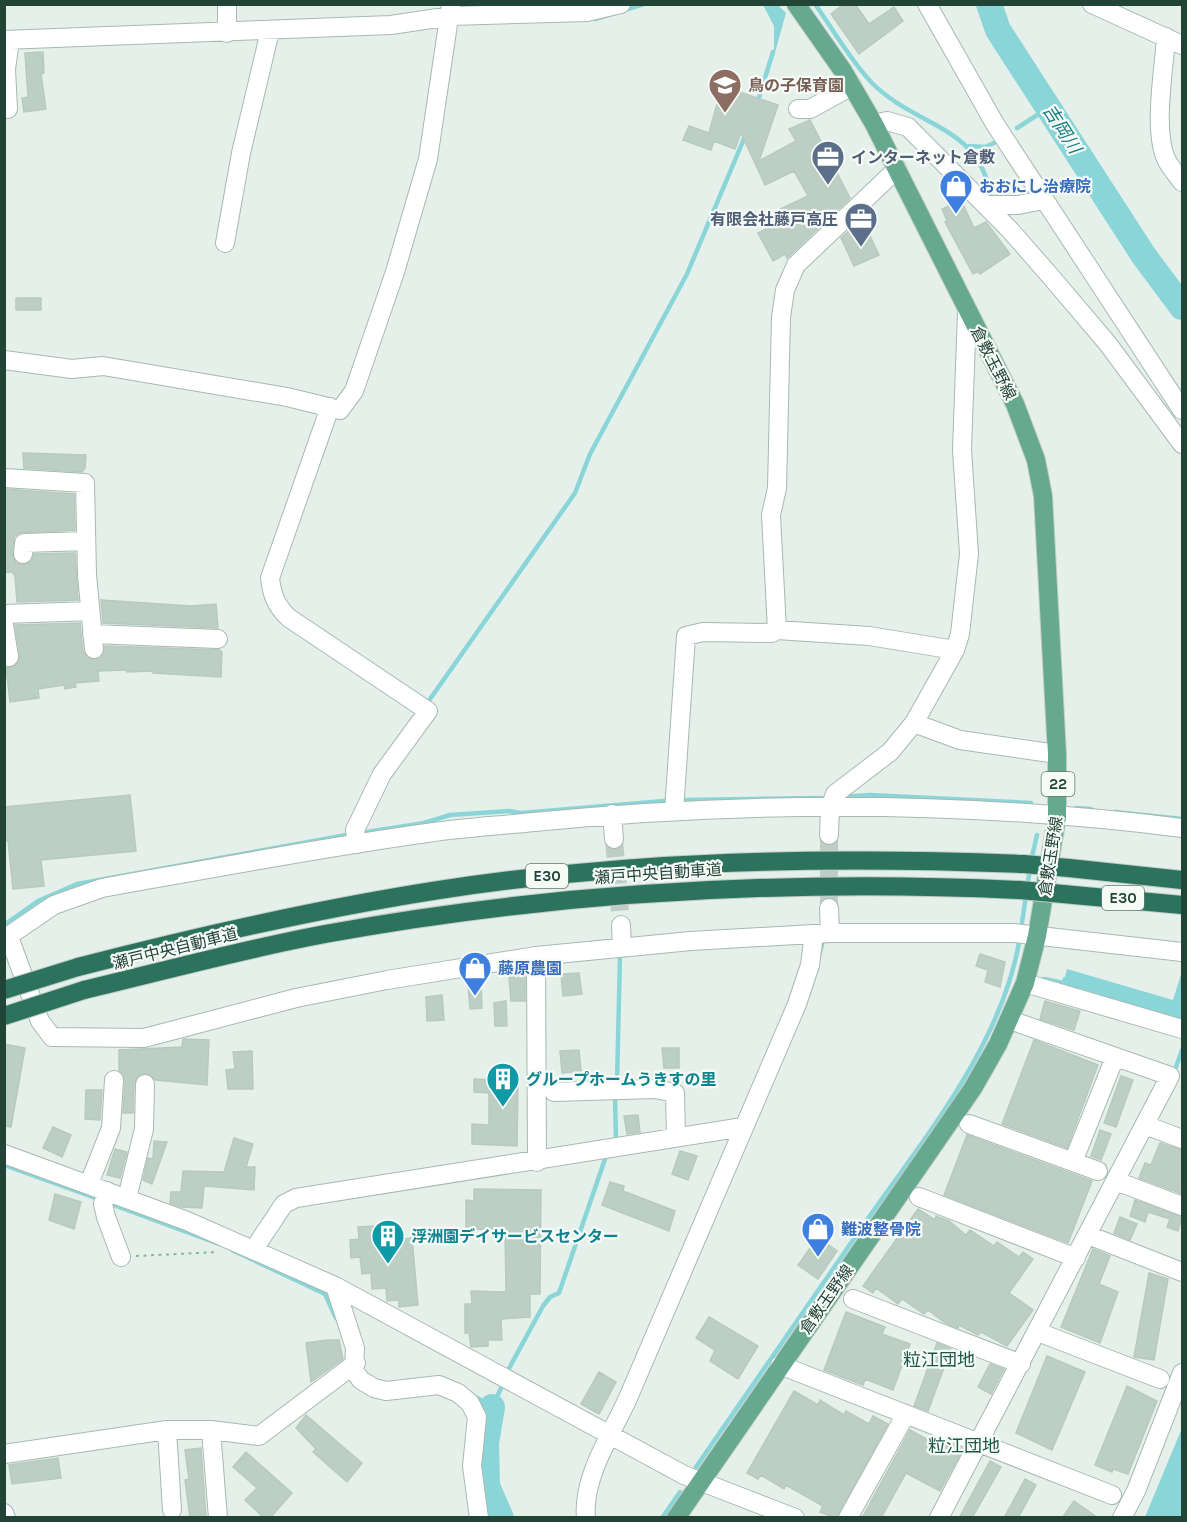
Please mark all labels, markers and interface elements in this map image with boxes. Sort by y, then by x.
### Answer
school or university icon: 鳥の子保育園 [707,67,743,114]
place label: 鳥の子保育園 [748,76,844,95]
water label: 吉岡川 [1038,100,1087,159]
office icon: インターネット倉敷 [810,139,846,186]
place label: インターネット倉敷 [851,148,995,167]
shop icon: おおにし治療院 [938,168,974,215]
place label: おおにし治療院 [979,177,1091,196]
office icon: 有限会社藤戸高圧 [843,201,879,248]
place label: 有限会社藤戸高圧 [710,210,838,229]
street label: 倉敷玉野線 [967,323,1020,403]
road number: 22 [1042,772,1074,796]
street label: 倉敷玉野線 [1035,815,1066,897]
street label: 瀬戸中央自動車道 [594,860,723,887]
road number: E30 [526,864,568,888]
road number: E30 [1102,886,1144,910]
street label: 瀬戸中央自動車道 [111,924,240,973]
shop icon: 藤原農園 [457,950,493,997]
place label: 藤原農園 [498,959,562,978]
building icon: グループホームうきすの里 [485,1061,521,1108]
place label: グループホームうきすの里 [526,1070,717,1089]
shop icon: 難波整骨院 [800,1211,836,1258]
building icon: 浮洲園デイサービスセンター [370,1218,406,1265]
place label: 難波整骨院 [841,1220,921,1239]
place label: 浮洲園デイサービスセンター [411,1227,619,1246]
street label: 倉敷玉野線 [796,1261,857,1338]
district label: 粒江団地 [903,1349,975,1371]
district label: 粒江団地 [928,1435,1000,1457]

